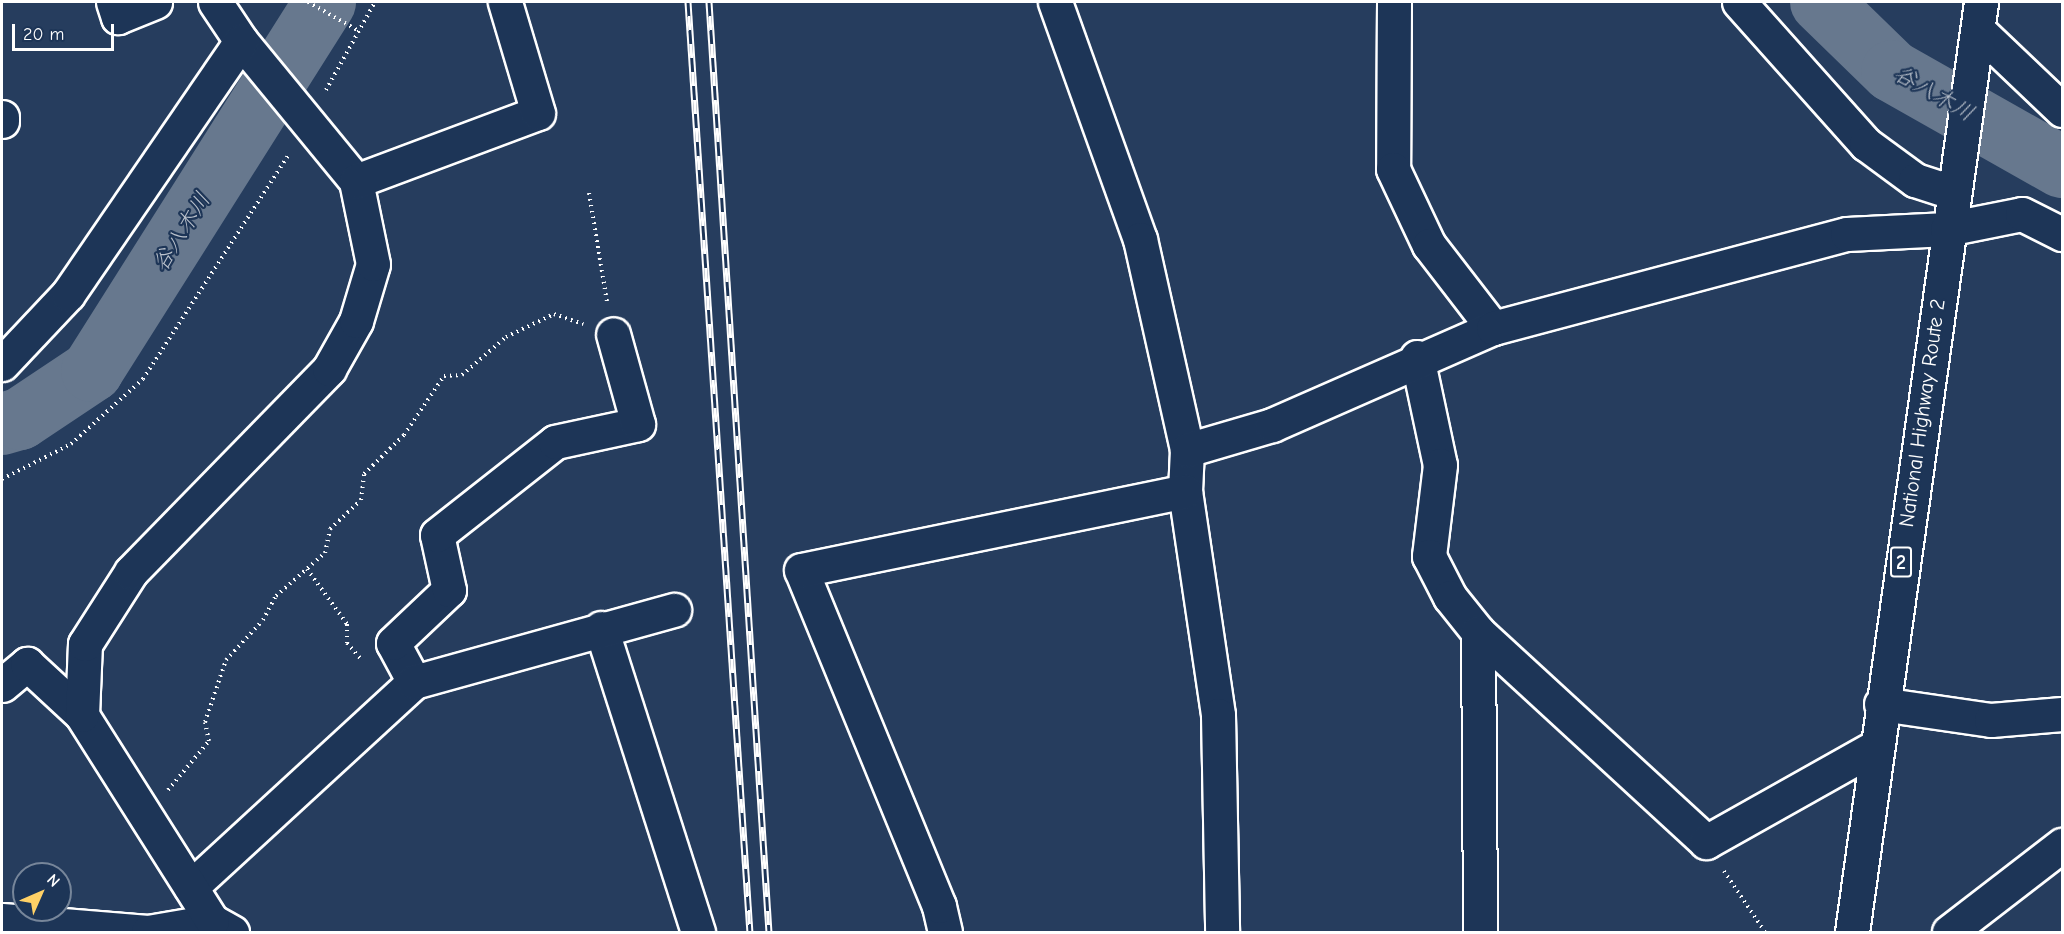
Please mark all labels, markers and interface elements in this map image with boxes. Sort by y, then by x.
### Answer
scale bar [15,12,117,50]
text: 20 m [23,24,64,45]
water label: 谷八木川 [1889,61,1979,127]
water label: 谷八木川 [147,188,217,276]
street label: National Highway Route 2 [1893,297,1951,529]
road number: 2 [1889,545,1913,579]
north arrow [12,862,72,922]
text: N [43,871,63,891]

